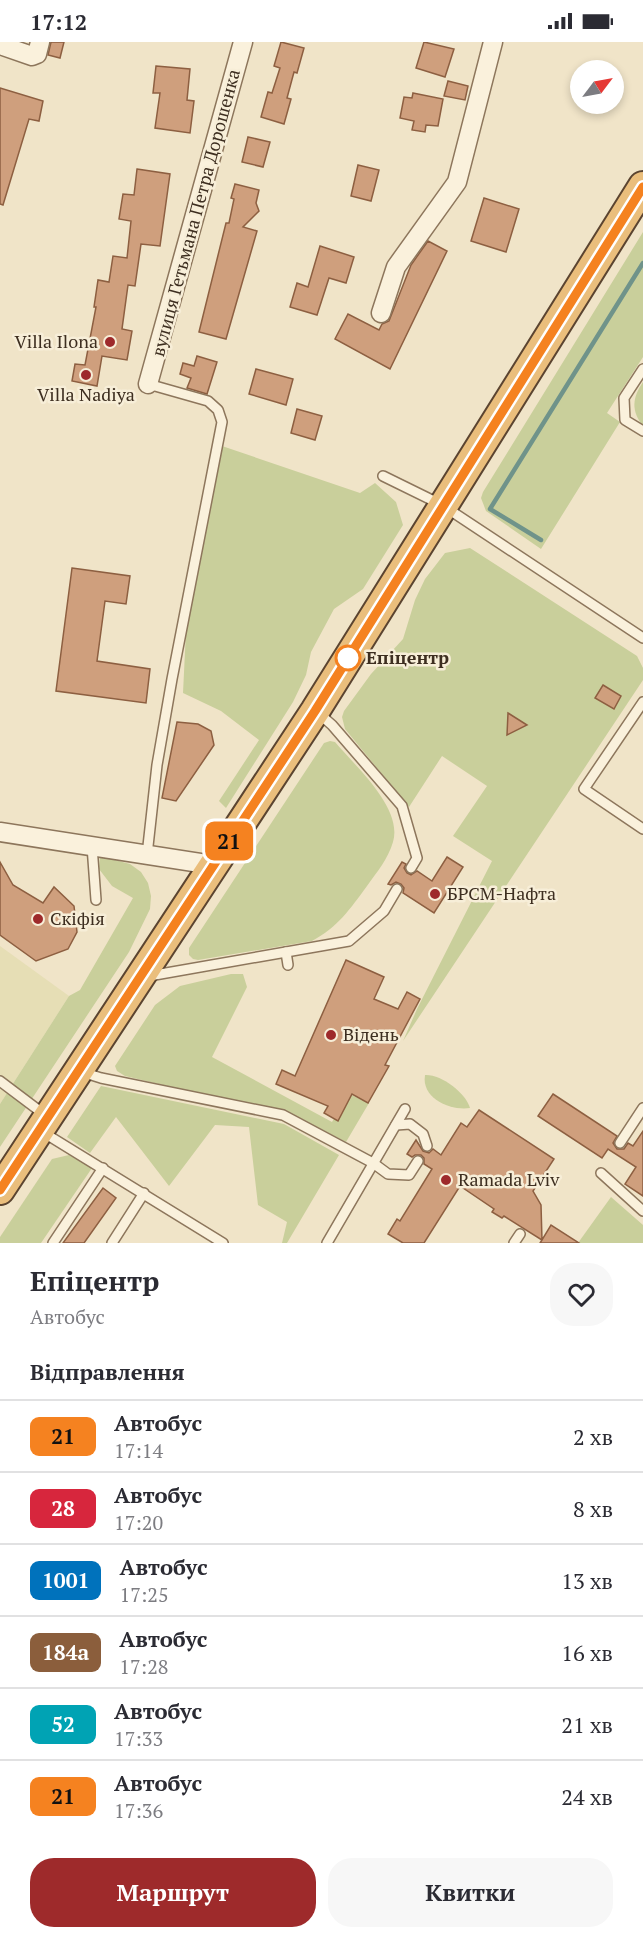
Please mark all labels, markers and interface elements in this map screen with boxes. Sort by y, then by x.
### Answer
text: 17:12 [30,7,87,36]
north arrow [570,60,624,114]
map controls [570,60,624,114]
street label: вулиця Гетьмана Петра Дорошенка [145,66,245,359]
place label: Villa Ilona [14,329,98,353]
marker: Villa Ilona [103,335,117,349]
marker: Villa Nadiya [79,368,93,382]
place label: Villa Nadiya [37,382,135,406]
marker: Епіцентр [335,645,361,671]
place label: Епіцентр [366,645,449,669]
line badge: 21 [202,822,256,860]
text: 21 [217,827,241,855]
place label: БРСМ-Нафта [447,881,556,905]
marker: БРСМ-Нафта [428,887,442,901]
place label: Скіфія [50,906,105,930]
marker: Скіфія [31,912,45,926]
place label: Відень [343,1022,399,1046]
marker: Відень [324,1028,338,1042]
place label: Ramada Lviv [458,1167,560,1191]
marker: Ramada Lviv [439,1173,453,1187]
text: Епіцентр [30,1262,159,1299]
button: heart [550,1263,613,1326]
text: Автобус [30,1303,105,1330]
text: Відправлення [30,1357,185,1386]
text: Автобус [114,1408,202,1437]
text: 21 [51,1422,75,1450]
text: 2 хв [573,1422,613,1451]
text: 17:14 [114,1437,163,1464]
text: Автобус [114,1480,202,1509]
text: 28 [51,1494,75,1522]
text: 8 хв [573,1494,613,1523]
text: 17:20 [114,1509,163,1536]
text: Автобус [119,1552,208,1581]
text: 1001 [42,1566,89,1594]
text: 13 хв [561,1566,613,1595]
text: 17:25 [119,1581,169,1608]
text: Автобус [119,1624,207,1653]
text: 184а [42,1638,89,1666]
text: 16 хв [561,1638,613,1667]
text: 17:28 [119,1653,168,1680]
text: Автобус [114,1696,202,1725]
text: 52 [51,1710,75,1738]
text: 21 хв [561,1710,613,1739]
text: 17:33 [114,1725,163,1752]
text: Автобус [114,1768,202,1797]
text: 21 [51,1782,75,1810]
text: 24 хв [561,1782,613,1811]
text: 17:36 [114,1797,163,1824]
button: Маршрут [30,1858,316,1927]
button: Квитки [328,1858,613,1927]

